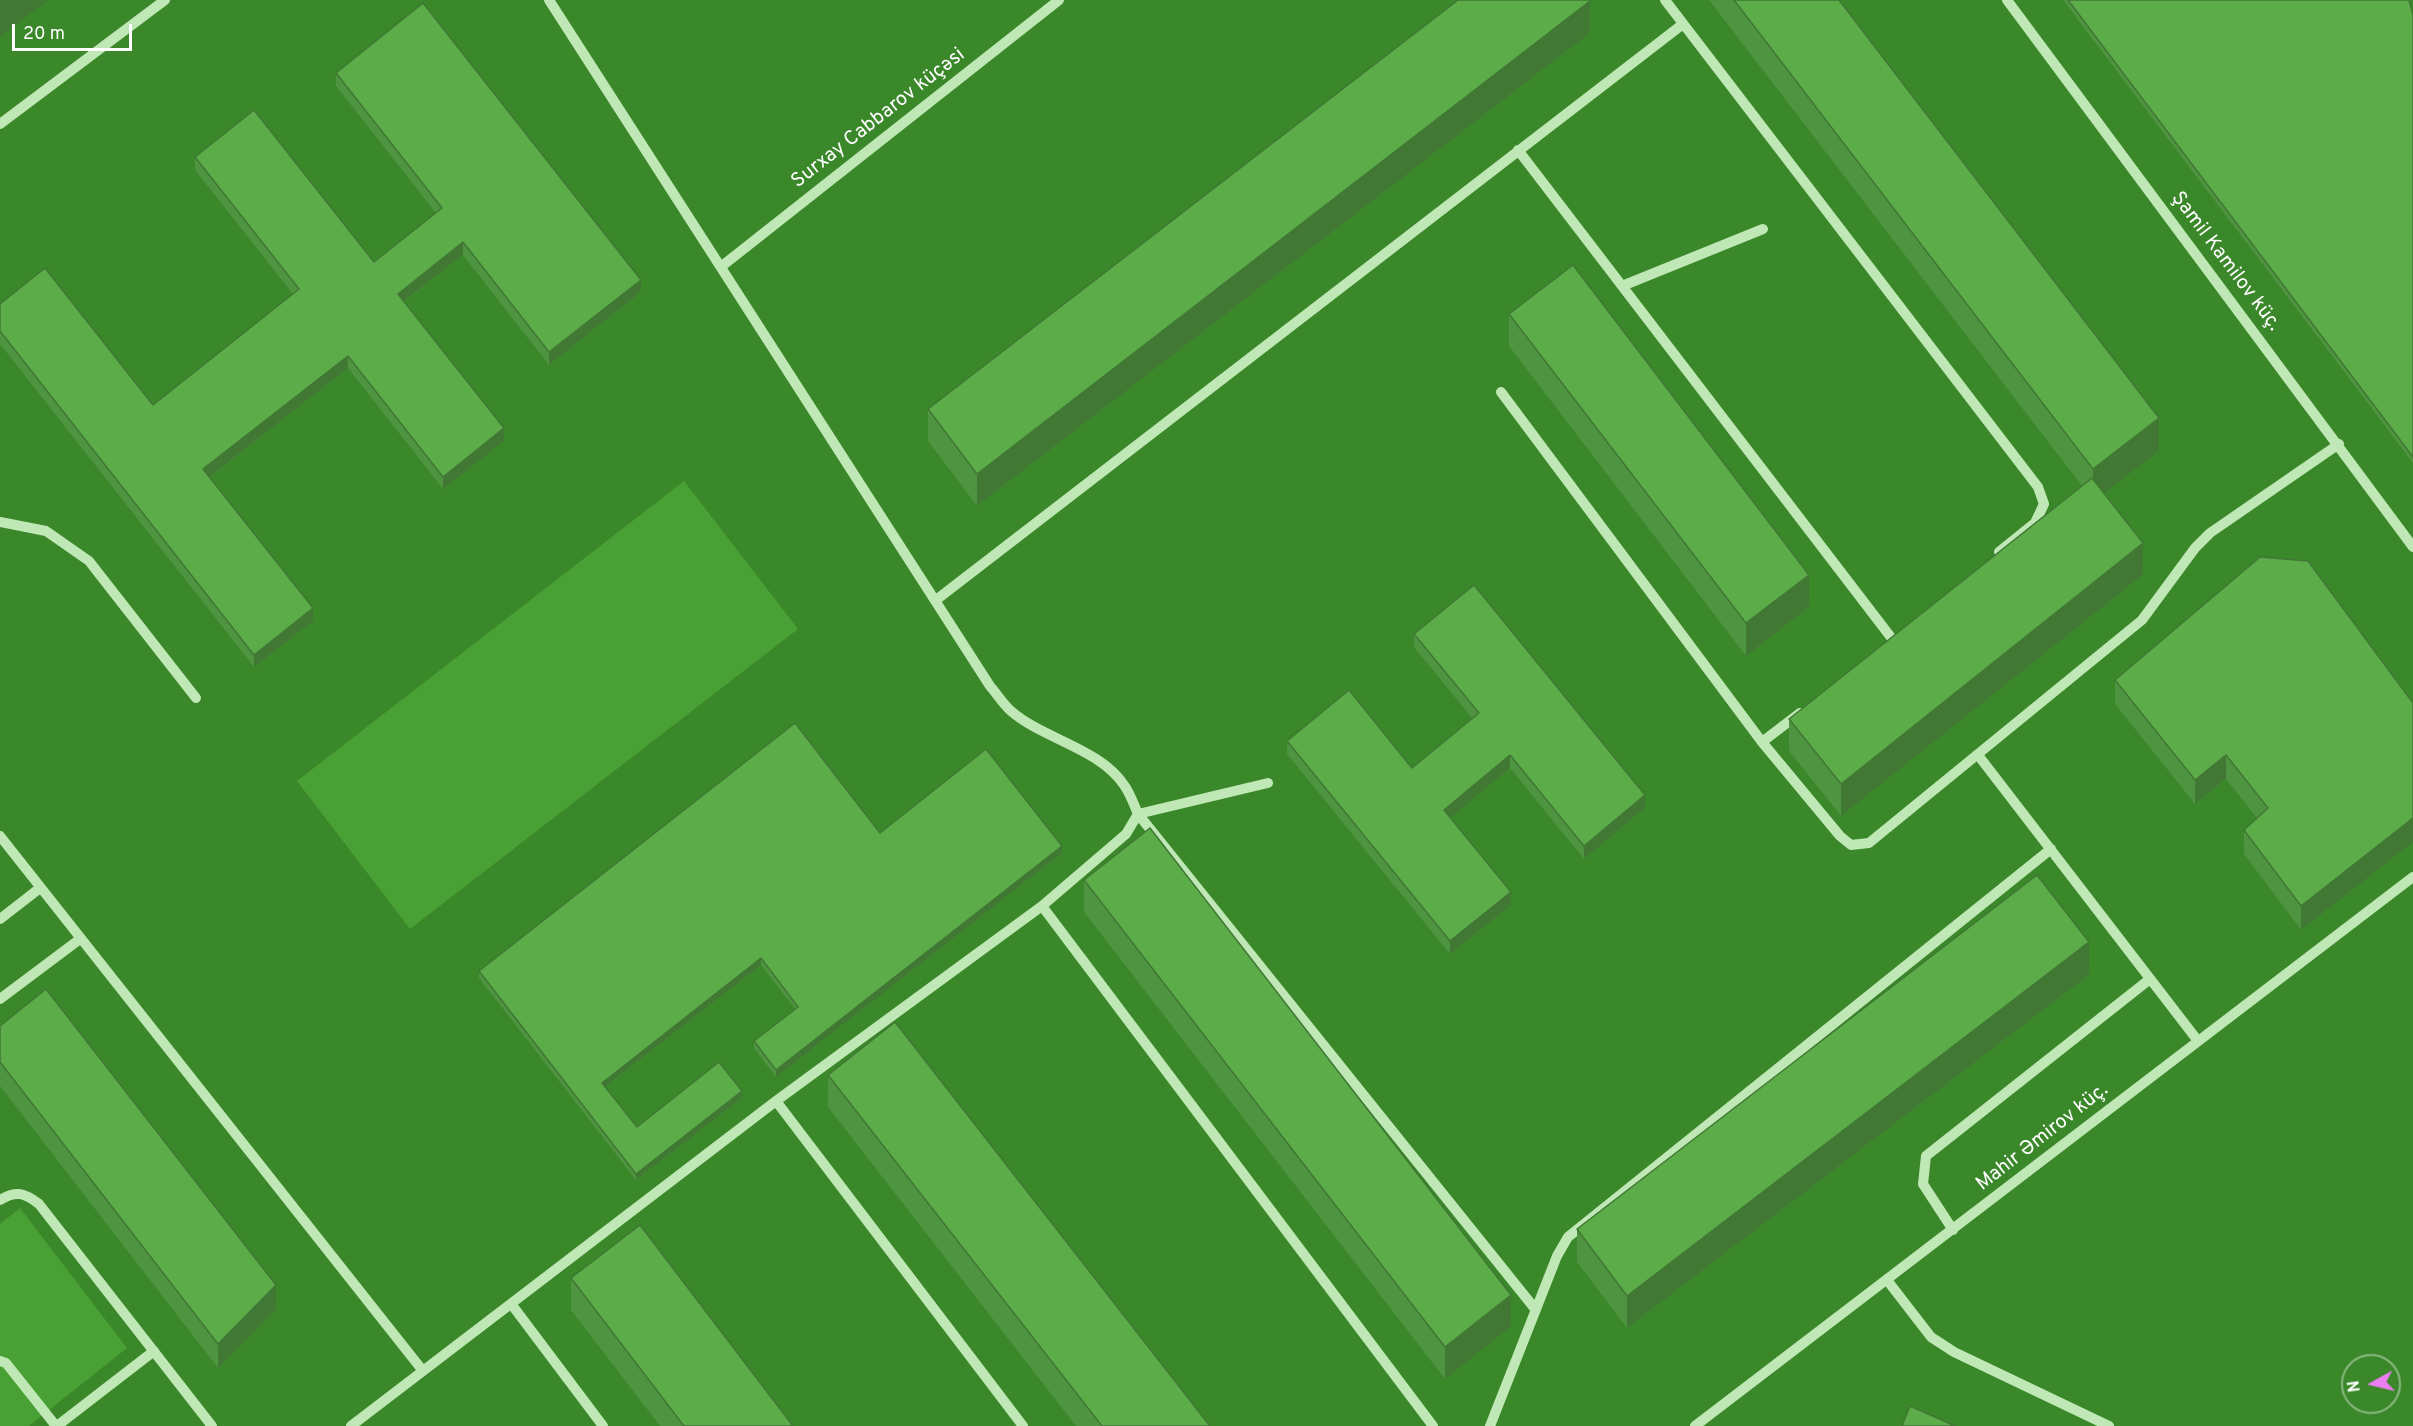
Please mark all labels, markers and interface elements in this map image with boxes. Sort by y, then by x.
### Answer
scale bar [15,12,135,50]
text: 20 m [23,23,65,46]
street label: Surxay Cabbarov küçəsi [787,44,971,194]
street label: Şamil Kamilov küç. [2165,188,2285,336]
street label: Mahir Əmirov küç. [1972,1079,2114,1197]
north arrow [2341,1354,2401,1414]
text: N [2344,1379,2366,1393]

